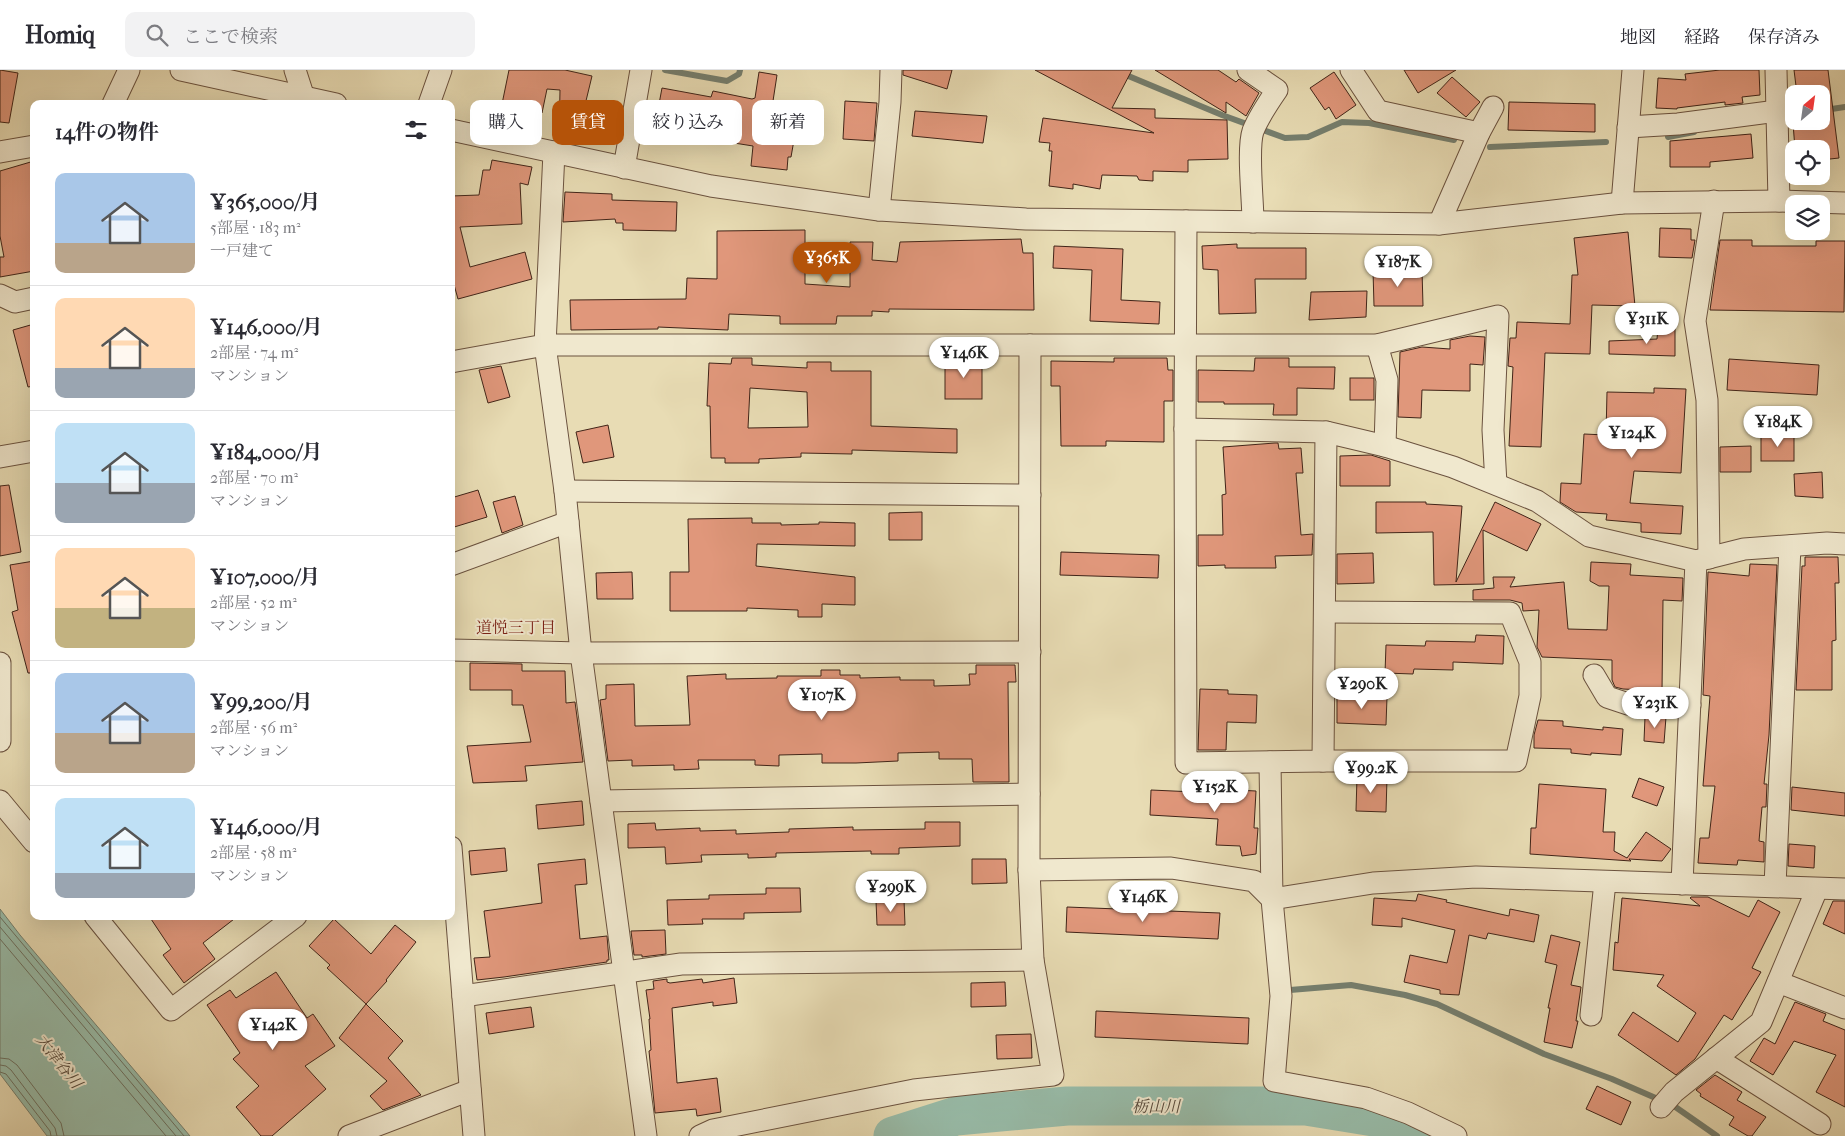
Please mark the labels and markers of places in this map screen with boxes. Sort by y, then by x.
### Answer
pin: ¥365K [792,242,862,284]
pin: ¥187K [1363,246,1433,288]
pin: ¥311K [1612,302,1682,345]
pin: ¥146K [929,336,999,379]
pin: ¥184K [1743,406,1813,448]
pin: ¥124K [1597,416,1667,459]
pin: ¥290K [1327,668,1397,710]
pin: ¥107K [787,678,857,721]
pin: ¥231K [1620,686,1690,729]
pin: ¥99.2K [1330,752,1412,794]
pin: ¥152K [1180,770,1250,813]
pin: ¥299K [856,870,926,913]
pin: ¥146K [1108,880,1178,923]
pin: ¥142K [238,1008,308,1051]

